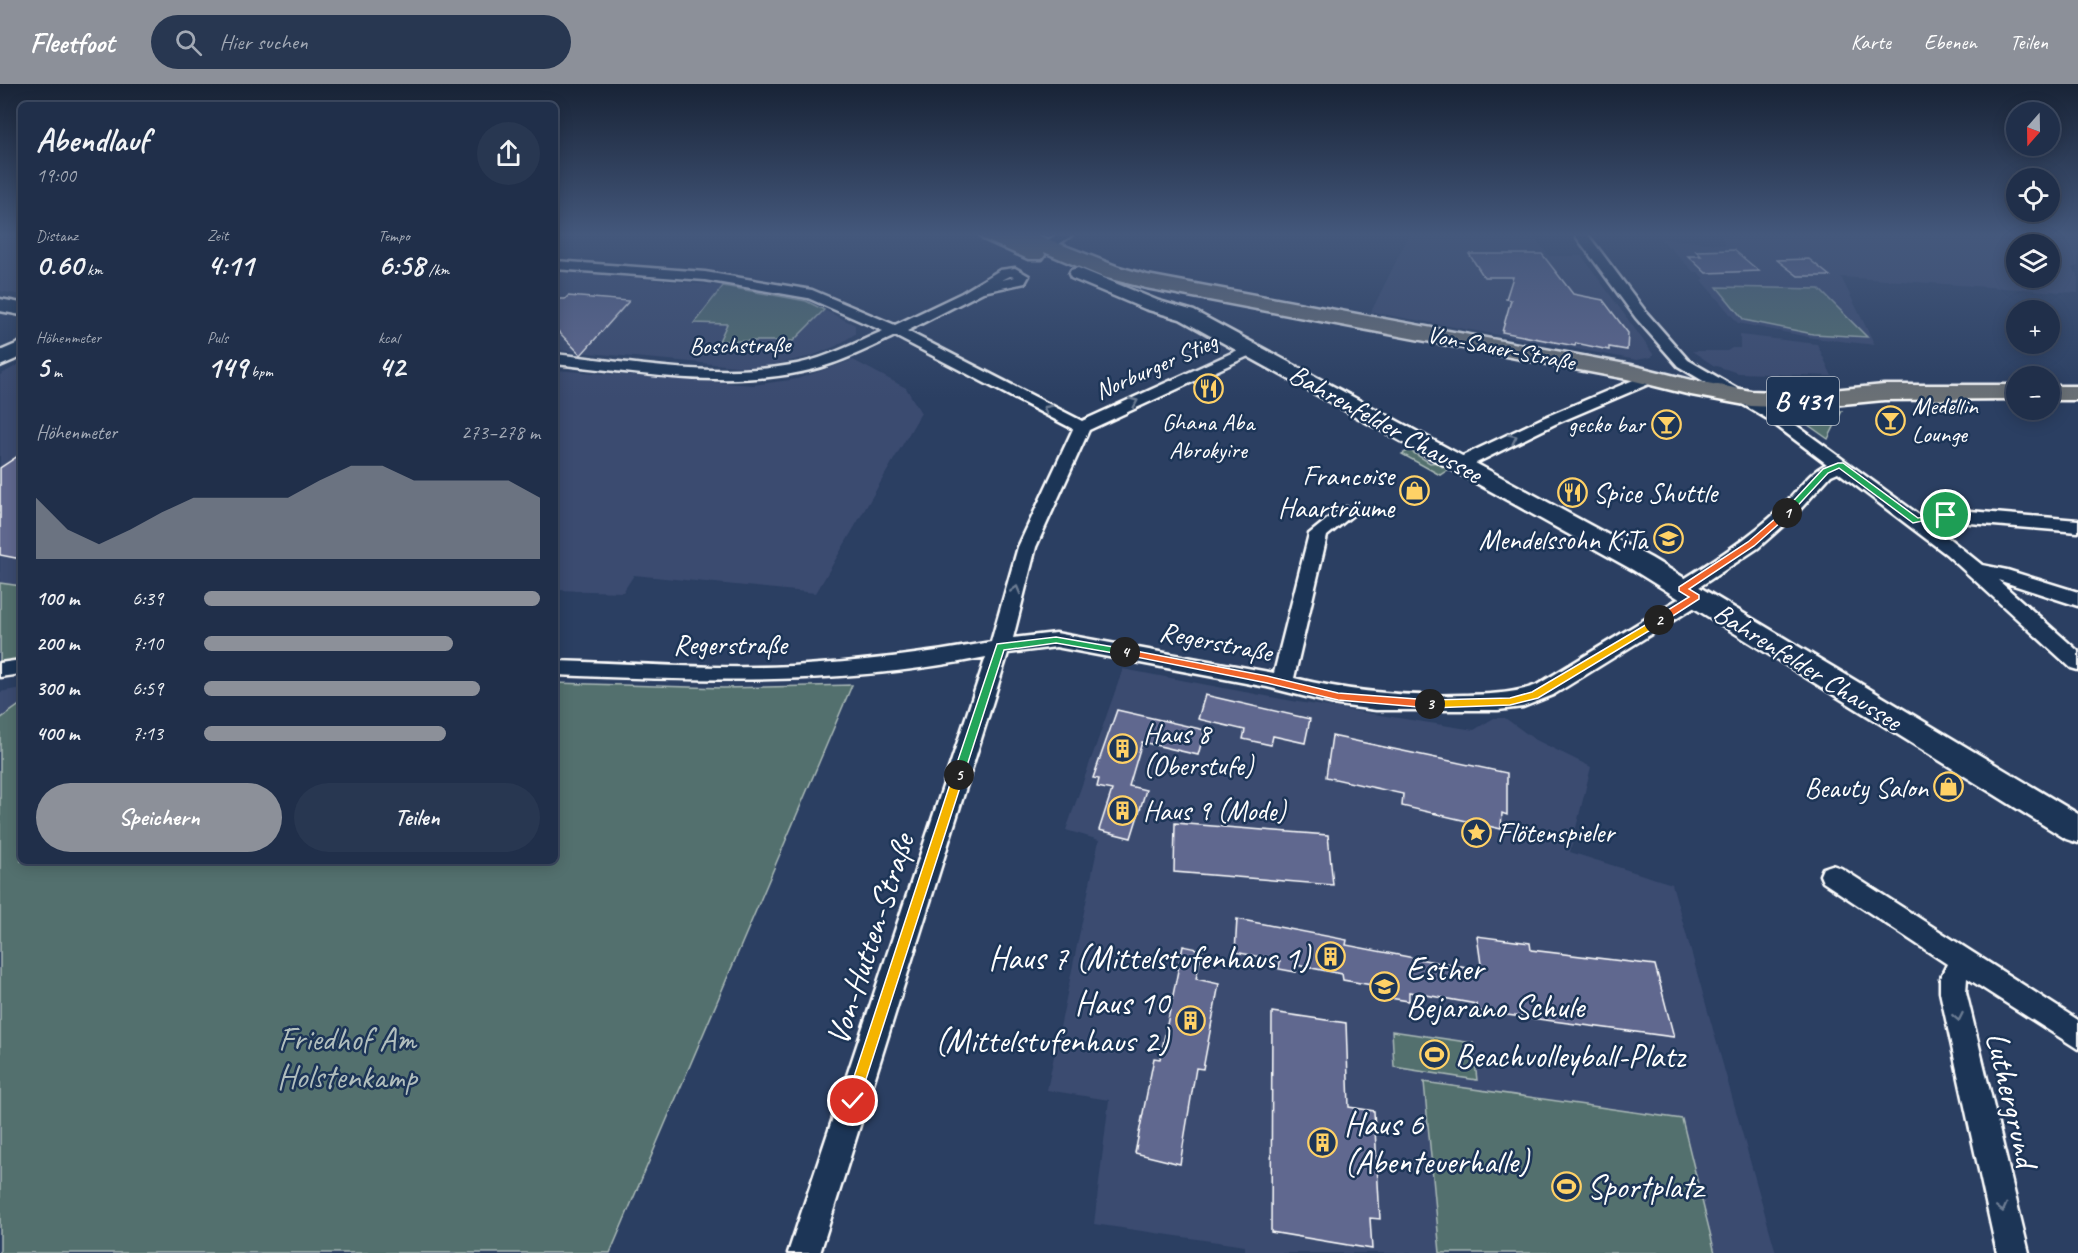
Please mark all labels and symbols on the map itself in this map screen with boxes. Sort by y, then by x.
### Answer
north arrow [2006,102,2060,156]
street label: Von-Sauer-Straße [1425,319,1580,377]
street label: Norburger Stieg [1090,325,1223,406]
street label: Boschstraße [689,329,793,361]
street label: Bahrenfelder Chaussee [1283,356,1490,492]
restaurant icon: Ghana Aba Abrokyire [1192,373,1224,405]
road number: B 431 [1767,377,1839,425]
place label: Medellin Lounge [1912,391,1979,449]
one-way arrow [1127,397,1138,409]
one-way arrow [1042,404,1053,416]
bar icon: Medellin Lounge [1875,404,1907,436]
place label: Ghana Aba Abrokyire [1162,407,1256,465]
bar icon: gecko bar [1650,408,1682,440]
place label: gecko bar [1568,409,1647,439]
one-way arrow [1506,434,1517,446]
place label: Francoise Haarträume [1278,458,1396,525]
shop icon: Francoise Haarträume [1399,475,1431,507]
place label: Spice Shuttle [1593,475,1719,510]
restaurant icon: Spice Shuttle [1556,476,1588,508]
pin [1920,489,1971,540]
pin: 1 [1772,498,1802,528]
place label: Mendelssohn KiTa [1479,522,1649,557]
school or university icon: Mendelssohn KiTa [1652,523,1684,555]
one-way arrow [1008,585,1021,595]
street label: Bahrenfelder Chaussee [1707,595,1910,739]
pin: 2 [1644,605,1674,635]
street label: Regerstraße [1157,613,1277,670]
street label: Regerstraße [673,627,789,662]
pin: 4 [1110,637,1140,667]
pin: 3 [1415,689,1445,719]
place label: Haus 8 (Oberstufe) [1143,716,1255,783]
building icon: Haus 8 (Oberstufe) [1106,733,1138,765]
pin: 5 [944,760,974,790]
place label: Beauty Salon [1804,770,1929,805]
shop icon: Beauty Salon [1933,771,1965,803]
place label: Haus 9 (Mode) [1143,793,1287,828]
building icon: Haus 9 (Mode) [1106,794,1138,826]
place label: Flötenspieler [1497,815,1616,850]
place icon: Flötenspieler [1460,816,1492,848]
street label: Von-Hutten-Straße [816,826,924,1050]
place label: Haus 7 (Mittelstufenhaus 1) [988,937,1312,979]
building icon: Haus 7 (Mittelstufenhaus 1) [1315,941,1347,973]
place label: Esther Bejarano Schule [1406,948,1587,1028]
school or university icon: Esther Bejarano Schule [1369,971,1401,1003]
place label: Haus 10 (Mittelstufenhaus 2) [935,982,1171,1062]
building icon: Haus 10 (Mittelstufenhaus 2) [1174,1005,1206,1037]
one-way arrow [1951,1012,1964,1022]
park label: Friedhof Am Holstenkamp [277,1018,419,1098]
street label: Luthergrund [1976,1028,2049,1176]
place label: Beachvolleyball-Platz [1455,1035,1688,1077]
sports icon: Beachvolleyball-Platz [1418,1039,1450,1071]
pin [827,1075,878,1126]
place label: Haus 6 (Abenteuerhalle) [1344,1103,1531,1183]
building icon: Haus 6 (Abenteuerhalle) [1307,1126,1339,1158]
place label: Sportplatz [1587,1166,1706,1208]
sports icon: Sportplatz [1550,1170,1582,1202]
one-way arrow [1994,1202,2007,1212]

